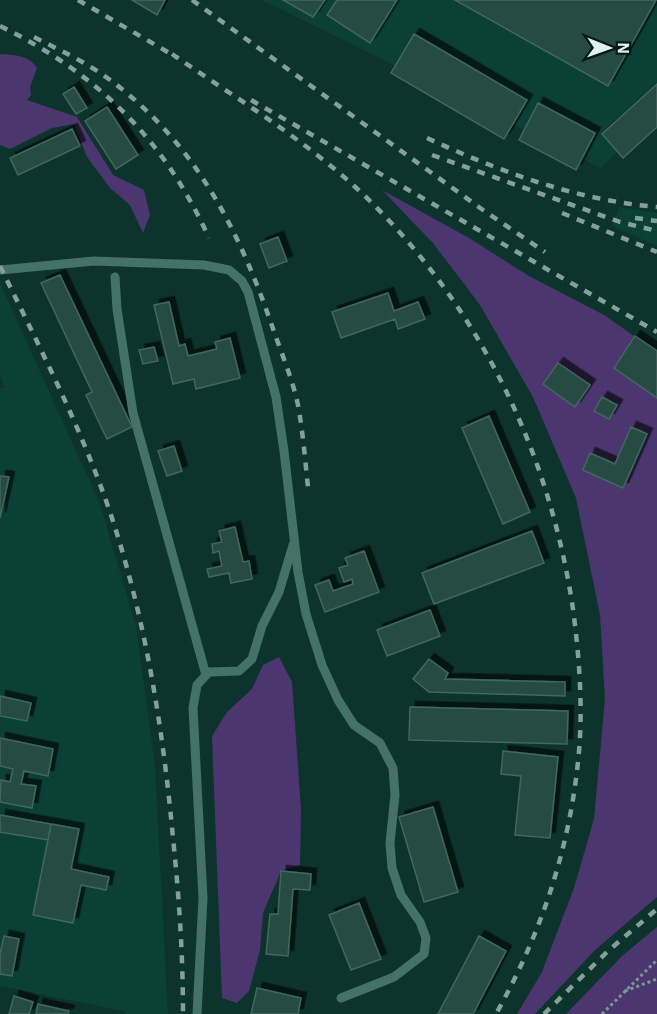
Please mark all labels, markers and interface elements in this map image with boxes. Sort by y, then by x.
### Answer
north arrow [579,18,639,78]
text: N [614,42,634,54]

